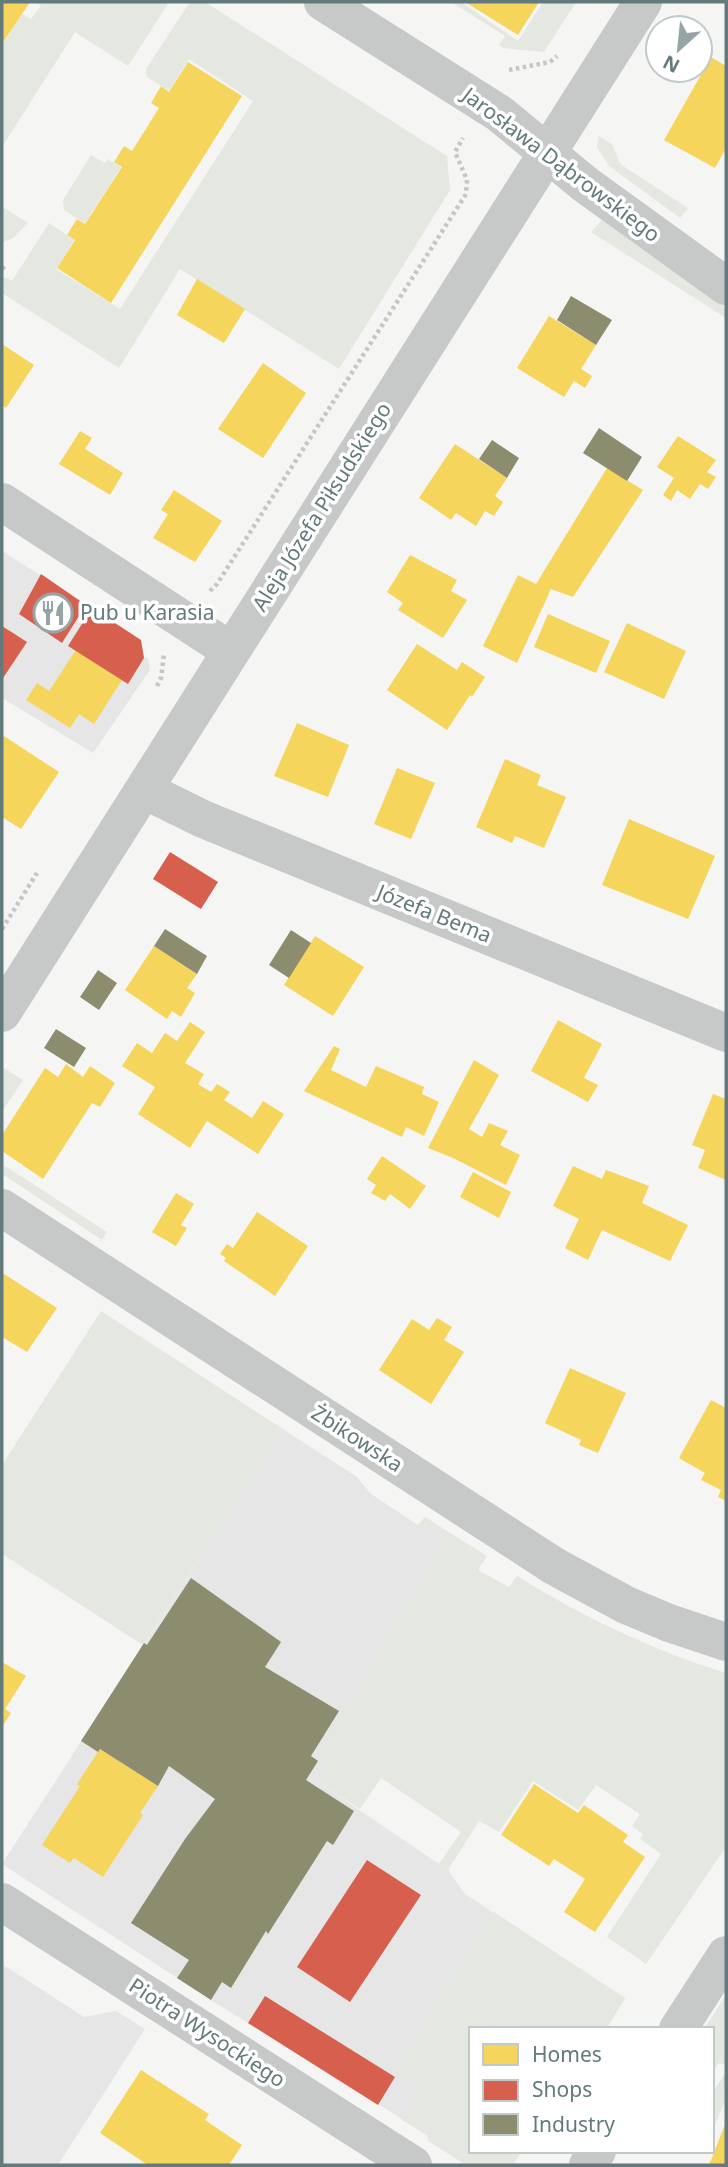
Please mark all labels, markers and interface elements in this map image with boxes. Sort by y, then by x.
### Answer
north arrow [644,14,714,84]
text: N [658,49,684,79]
street label: Jarosława Dąbrowskiego [455,79,666,248]
street label: Aleja Józefa Piłsudskiego [245,397,397,616]
restaurant icon: Pub u Karasia [32,592,74,634]
place label: Pub u Karasia [80,598,215,626]
street label: Józefa Bema [371,877,496,949]
street label: Żbikowska [307,1398,409,1478]
street label: Piotra Wysockiego [124,1971,291,2093]
legend [469,2027,714,2153]
text: Homes [532,2040,602,2068]
text: Shops [532,2075,592,2103]
text: Industry [532,2110,615,2138]

